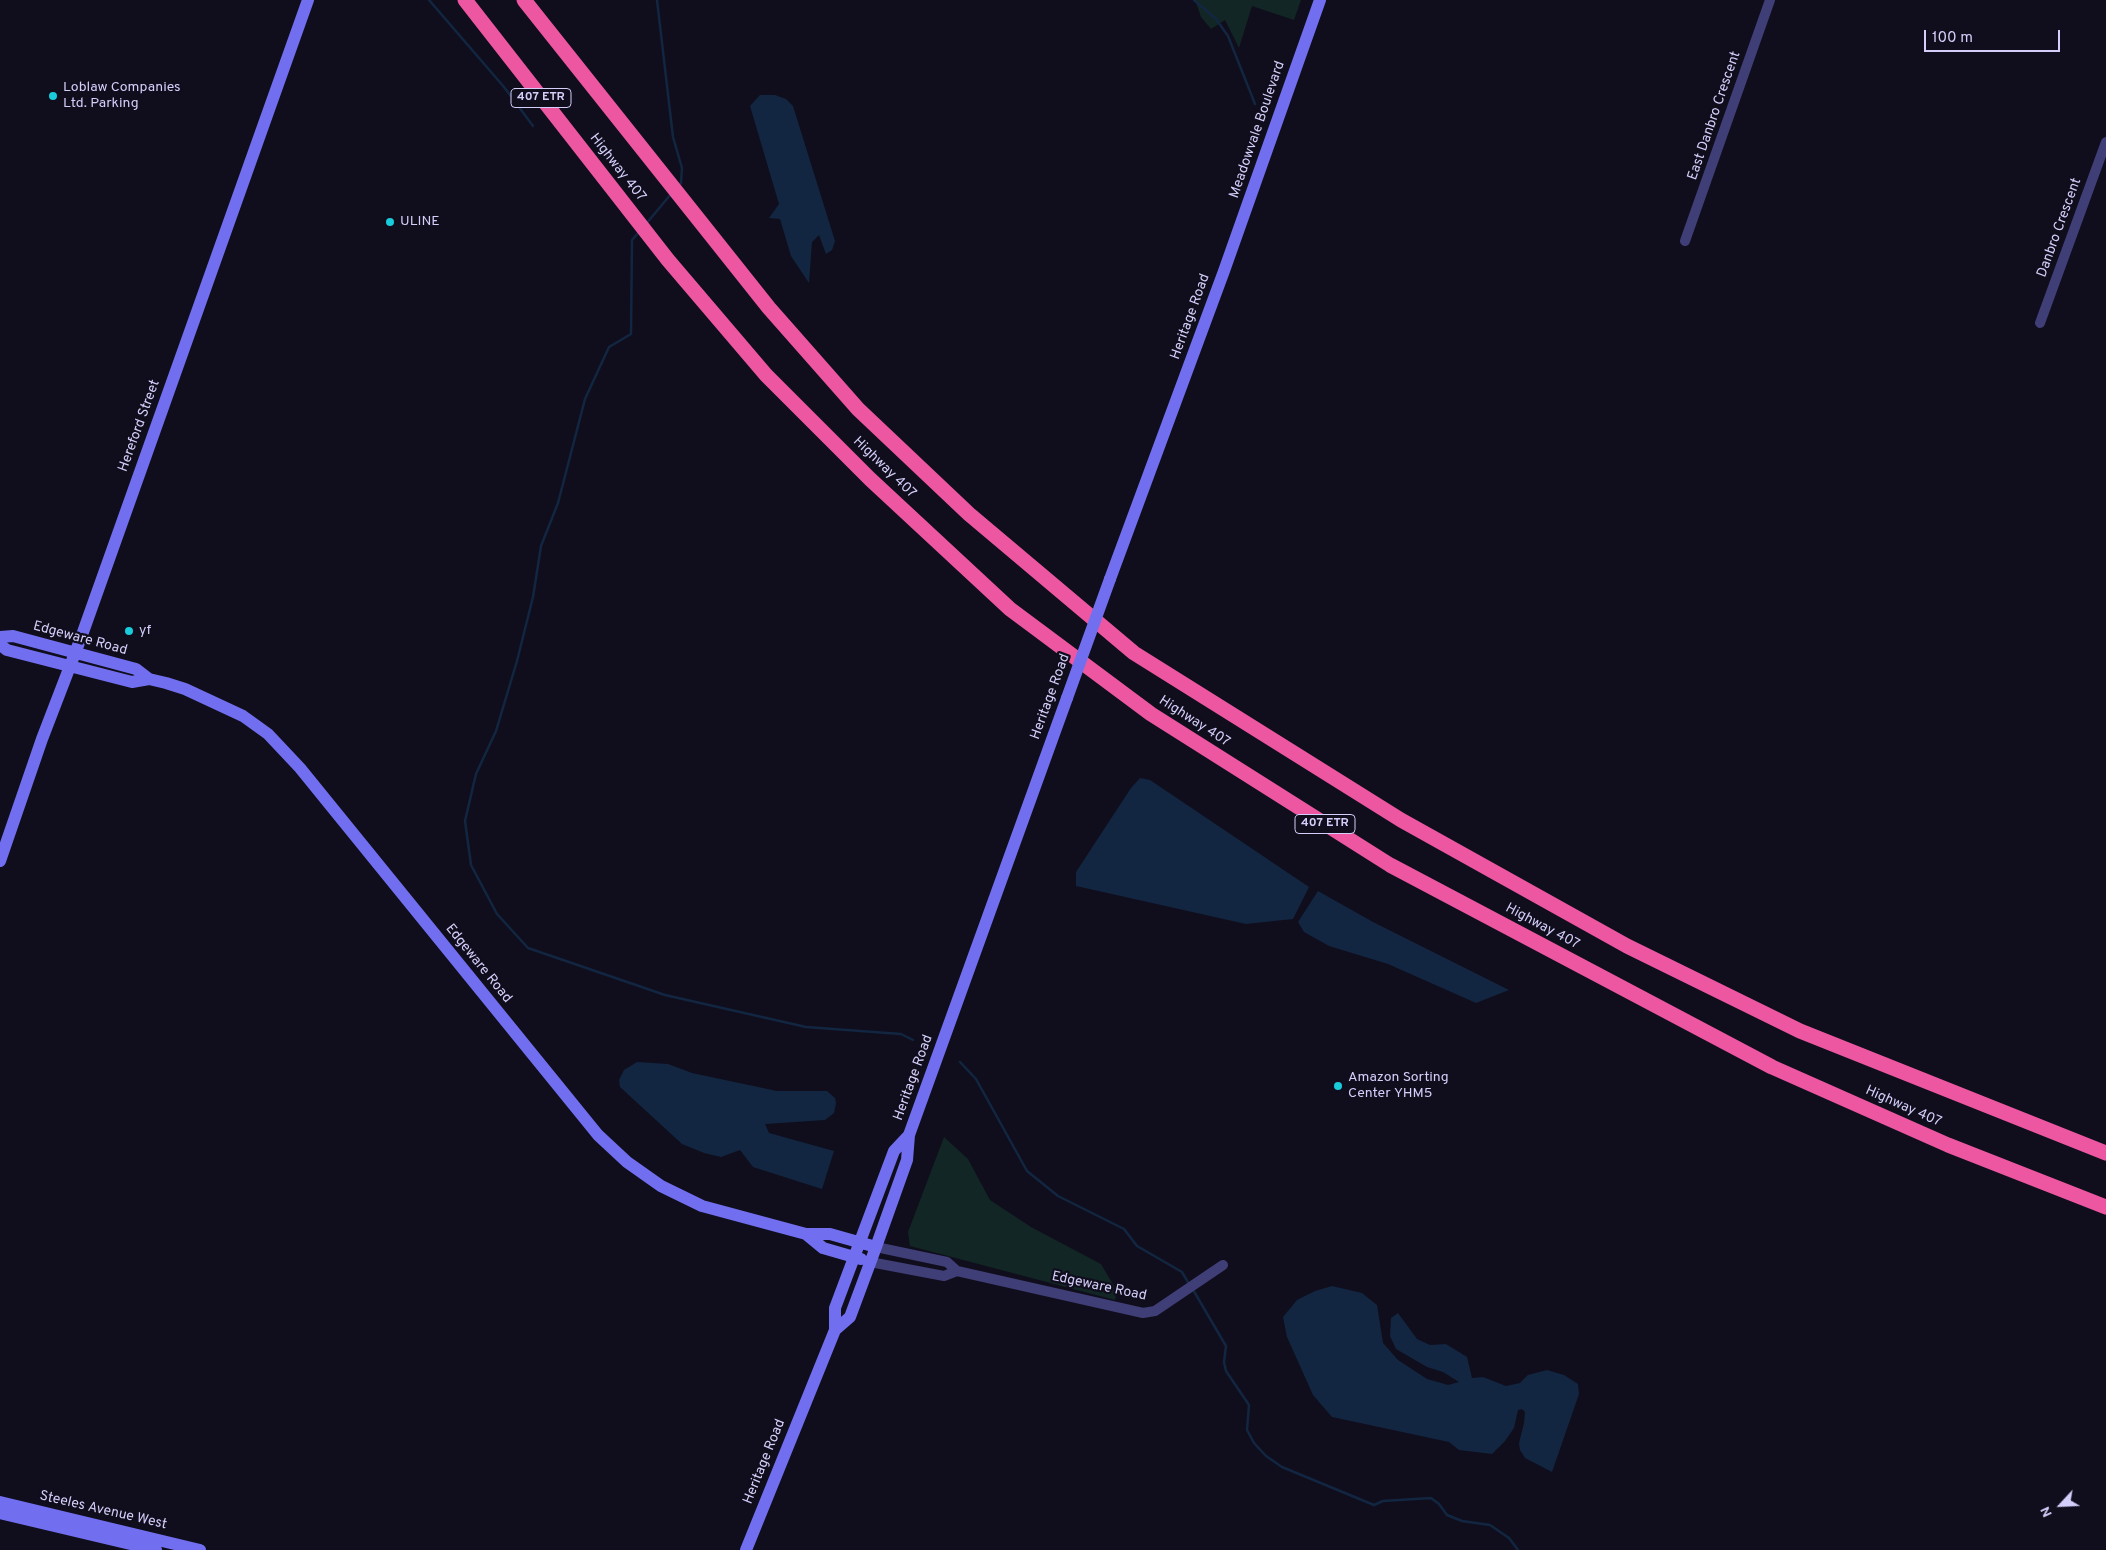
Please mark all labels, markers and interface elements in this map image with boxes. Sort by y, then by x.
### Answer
scale bar [1926,20,2062,52]
text: 100 m [1932,29,1973,48]
street label: East Danbro Crescent [1685,49,1745,183]
street label: Meadowvale Boulevard [1227,59,1289,201]
place label: Loblaw Companies Ltd. Parking [63,80,181,112]
road number: 407 ETR [511,89,571,108]
marker: Loblaw Companies Ltd. Parking [47,90,59,102]
street label: Highway 407 [585,131,649,205]
street label: Danbro Crescent [2034,176,2086,280]
place label: ULINE [400,214,440,230]
marker: ULINE [384,216,396,228]
street label: Heritage Road [1168,272,1214,362]
street label: Hereford Street [116,378,164,474]
street label: Highway 407 [849,434,919,502]
street label: Edgeware Road [31,618,129,660]
place label: yf [139,623,151,639]
marker: yf [123,625,135,637]
street label: Heritage Road [1028,652,1074,742]
street label: Highway 407 [1155,693,1233,751]
road number: 407 ETR [1295,814,1355,834]
street label: Highway 407 [1502,900,1582,954]
street label: Edgeware Road [441,921,515,1007]
street label: Heritage Road [891,1033,937,1123]
place label: Amazon Sorting Center YHM5 [1348,1070,1449,1102]
marker: Amazon Sorting Center YHM5 [1332,1080,1344,1092]
street label: Highway 407 [1862,1083,1944,1131]
street label: Edgeware Road [1050,1269,1148,1305]
street label: Heritage Road [740,1417,790,1507]
north arrow [2036,1480,2086,1530]
street label: Steeles Avenue West [38,1488,168,1534]
text: N [2037,1503,2057,1520]

